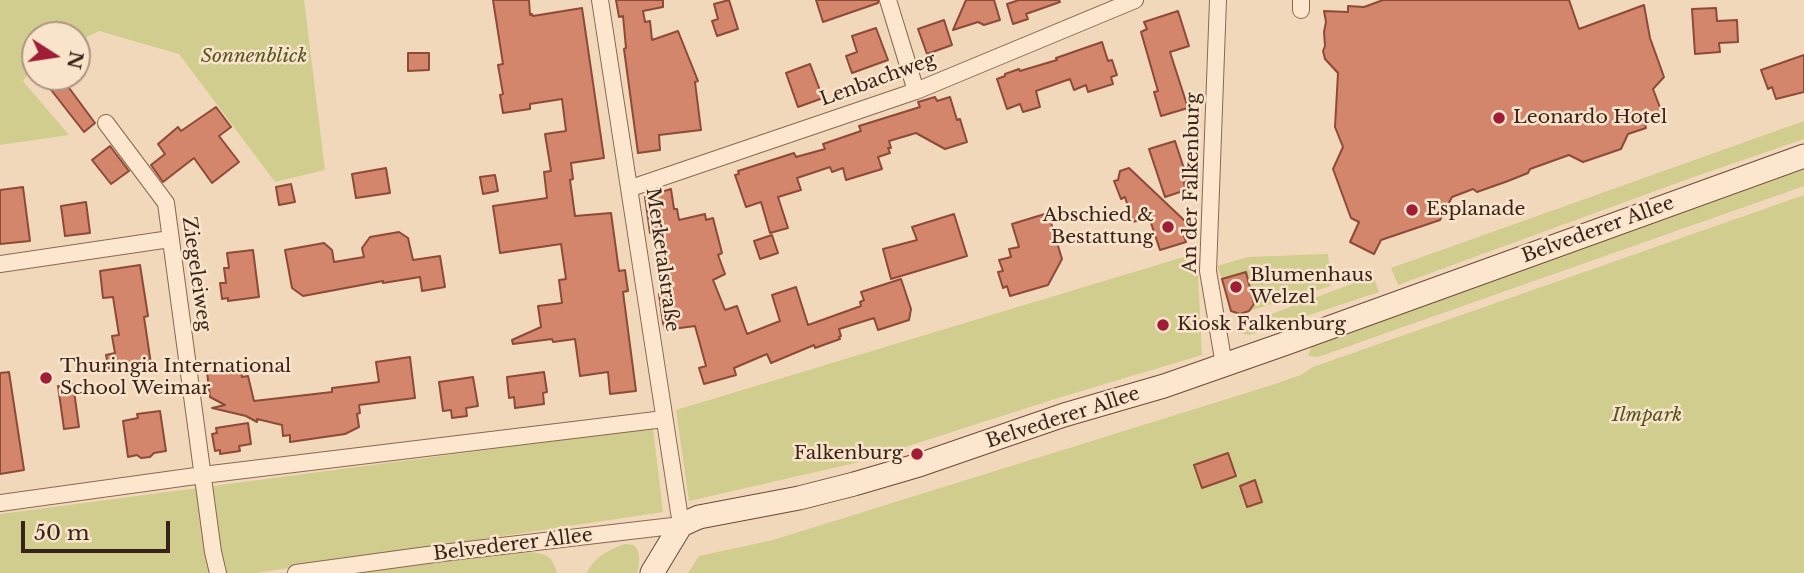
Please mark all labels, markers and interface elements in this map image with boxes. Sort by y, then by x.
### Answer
north arrow [21,21,91,91]
park label: Sonnenblick [201,46,307,68]
street label: Lenbachweg [817,48,939,112]
text: N [62,49,88,71]
street label: An der Falkenburg [1179,92,1205,274]
place label: Leonardo Hotel [1513,107,1667,129]
marker: Leonardo Hotel [1491,110,1507,126]
street label: Merketalstraße [641,187,683,333]
street label: Belvederer Allee [1519,192,1677,268]
place label: Esplanade [1426,199,1525,221]
marker: Esplanade [1404,202,1420,218]
place label: Abschied & Bestattung [1043,205,1154,249]
street label: Ziegeleiweg [177,215,215,333]
marker: Abschied & Bestattung [1160,219,1176,235]
place label: Blumenhaus Welzel [1250,265,1373,309]
marker: Blumenhaus Welzel [1228,279,1244,295]
place label: Kiosk Falkenburg [1177,314,1346,336]
marker: Kiosk Falkenburg [1155,317,1171,333]
place label: Thuringia International School Weimar [60,356,291,400]
marker: Thuringia International School Weimar [38,370,54,386]
street label: Belvederer Allee [983,382,1143,454]
park label: Ilmpark [1612,405,1682,427]
place label: Falkenburg [794,443,903,465]
marker: Falkenburg [909,446,925,462]
scale bar [24,506,173,550]
text: 50 m [34,520,89,546]
street label: Belvederer Allee [432,524,594,566]

